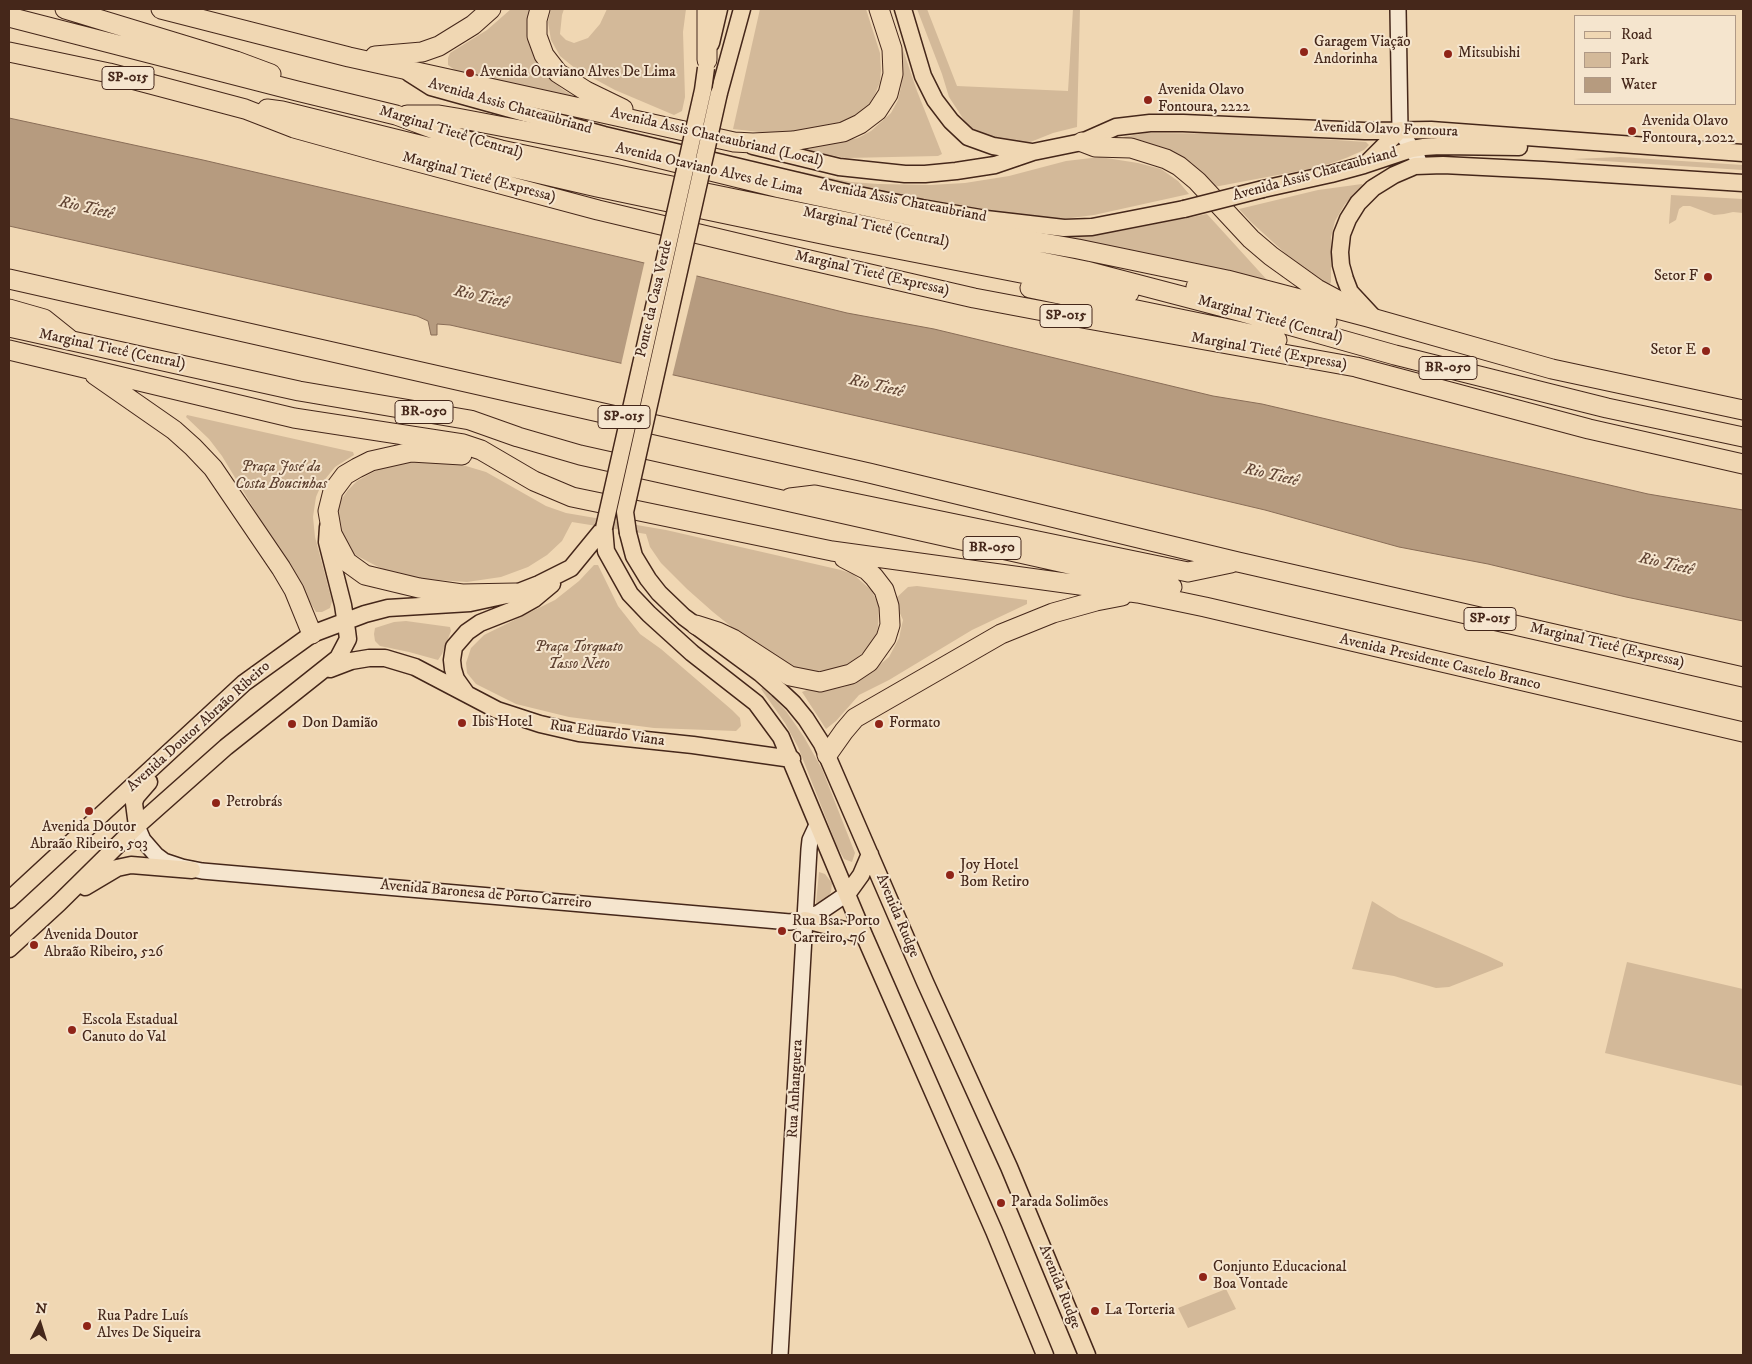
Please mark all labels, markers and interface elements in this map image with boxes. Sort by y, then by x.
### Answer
legend [1574,15,1737,105]
text: Road [1621,25,1652,44]
place label: Garagem Viação Andorinha [1314,34,1411,69]
place label: Mitsubishi [1458,45,1520,63]
marker: Garagem Viação Andorinha [1298,46,1310,58]
marker: Mitsubishi [1442,48,1454,60]
text: Park [1621,50,1649,69]
place label: Avenida Otaviano Alves De Lima [480,64,676,82]
road number: SP-015 [102,66,154,90]
marker: Avenida Otaviano Alves De Lima [464,67,476,79]
street label: Avenida Assis Chateaubriand [426,75,594,139]
text: Water [1621,75,1657,94]
place label: Avenida Olavo Fontoura, 2222 [1158,82,1250,117]
marker: Avenida Olavo Fontoura, 2222 [1142,94,1154,106]
street label: Marginal Tietê (Central) [377,103,525,163]
street label: Avenida Assis Chateaubriand (Local) [609,105,825,171]
place label: Avenida Olavo Fontoura, 2022 [1642,113,1735,148]
street label: Avenida Olavo Fontoura [1314,118,1458,142]
marker: Avenida Olavo Fontoura, 2022 [1626,125,1638,137]
street label: Avenida Otaviano Alves de Lima [613,140,805,200]
street label: Avenida Assis Chateaubriand [1231,144,1399,206]
street label: Marginal Tietê (Expressa) [400,149,558,207]
street label: Avenida Assis Chateaubriand [818,177,988,227]
water label: Rio Tietê [57,193,115,225]
street label: Marginal Tietê (Central) [801,204,951,252]
street label: Ponte da Casa Verde [633,239,677,359]
street label: Marginal Tietê (Expressa) [793,247,951,301]
place label: Setor F [1654,268,1698,286]
marker: Setor F [1702,271,1714,283]
water label: Rio Tietê [452,282,510,314]
street label: Marginal Tietê (Central) [1195,292,1345,348]
road number: SP-015 [1040,304,1092,328]
street label: Marginal Tietê (Central) [37,326,187,374]
street label: Marginal Tietê (Expressa) [1190,329,1348,375]
place label: Setor E [1650,342,1696,360]
marker: Setor E [1700,345,1712,357]
road number: BR-050 [1419,356,1477,379]
water label: Rio Tietê [847,371,905,403]
road number: BR-050 [395,401,453,424]
road number: SP-015 [598,406,650,428]
park label: Praça José da Costa Boucinhas [235,459,327,494]
water label: Rio Tietê [1242,460,1300,492]
road number: BR-050 [963,536,1021,560]
water label: Rio Tietê [1637,549,1695,581]
road number: SP-015 [1464,608,1516,630]
street label: Marginal Tietê (Expressa) [1528,619,1686,673]
street label: Avenida Presidente Castelo Branco [1338,631,1542,695]
park label: Praça Torquato Tasso Neto [535,639,623,674]
street label: Avenida Doutor Abraão Ribeiro [124,658,274,796]
place label: Ibis Hotel [472,714,532,732]
place label: Don Damião [302,715,378,733]
place label: Formato [889,715,940,733]
marker: Ibis Hotel [456,717,468,729]
street label: Rua Eduardo Viana [548,717,666,751]
marker: Don Damião [286,718,298,730]
marker: Formato [873,718,885,730]
place label: Petrobrás [226,794,282,812]
marker: Petrobrás [210,797,222,809]
marker: Avenida Doutor Abraão Ribeiro, 503 [83,805,95,817]
place label: Avenida Doutor Abraão Ribeiro, 503 [30,819,148,854]
place label: Joy Hotel Bom Retiro [960,857,1029,892]
marker: Joy Hotel Bom Retiro [944,869,956,881]
street label: Avenida Rudge [871,872,923,960]
street label: Avenida Baronesa de Porto Carreiro [380,877,592,913]
place label: Rua Bsa. Porto Carreiro, 76 [792,913,880,948]
marker: Rua Bsa. Porto Carreiro, 76 [776,925,788,937]
place label: Avenida Doutor Abraão Ribeiro, 526 [44,927,163,962]
marker: Avenida Doutor Abraão Ribeiro, 526 [28,939,40,951]
place label: Escola Estadual Canuto do Val [82,1012,178,1047]
marker: Escola Estadual Canuto do Val [66,1024,78,1036]
street label: Rua Anhanguera [784,1039,808,1139]
place label: Parada Solimões [1011,1194,1108,1212]
marker: Parada Solimões [995,1197,1007,1209]
street label: Avenida Rudge [1034,1242,1084,1332]
place label: Conjunto Educacional Boa Vontade [1213,1259,1347,1294]
marker: Conjunto Educacional Boa Vontade [1197,1271,1209,1283]
north arrow [15,1299,65,1349]
text: N [35,1300,48,1319]
place label: La Torteria [1105,1302,1175,1320]
marker: La Torteria [1089,1305,1101,1317]
place label: Rua Padre Luís Alves De Siqueira [97,1308,201,1343]
marker: Rua Padre Luís Alves De Siqueira [81,1320,93,1332]

